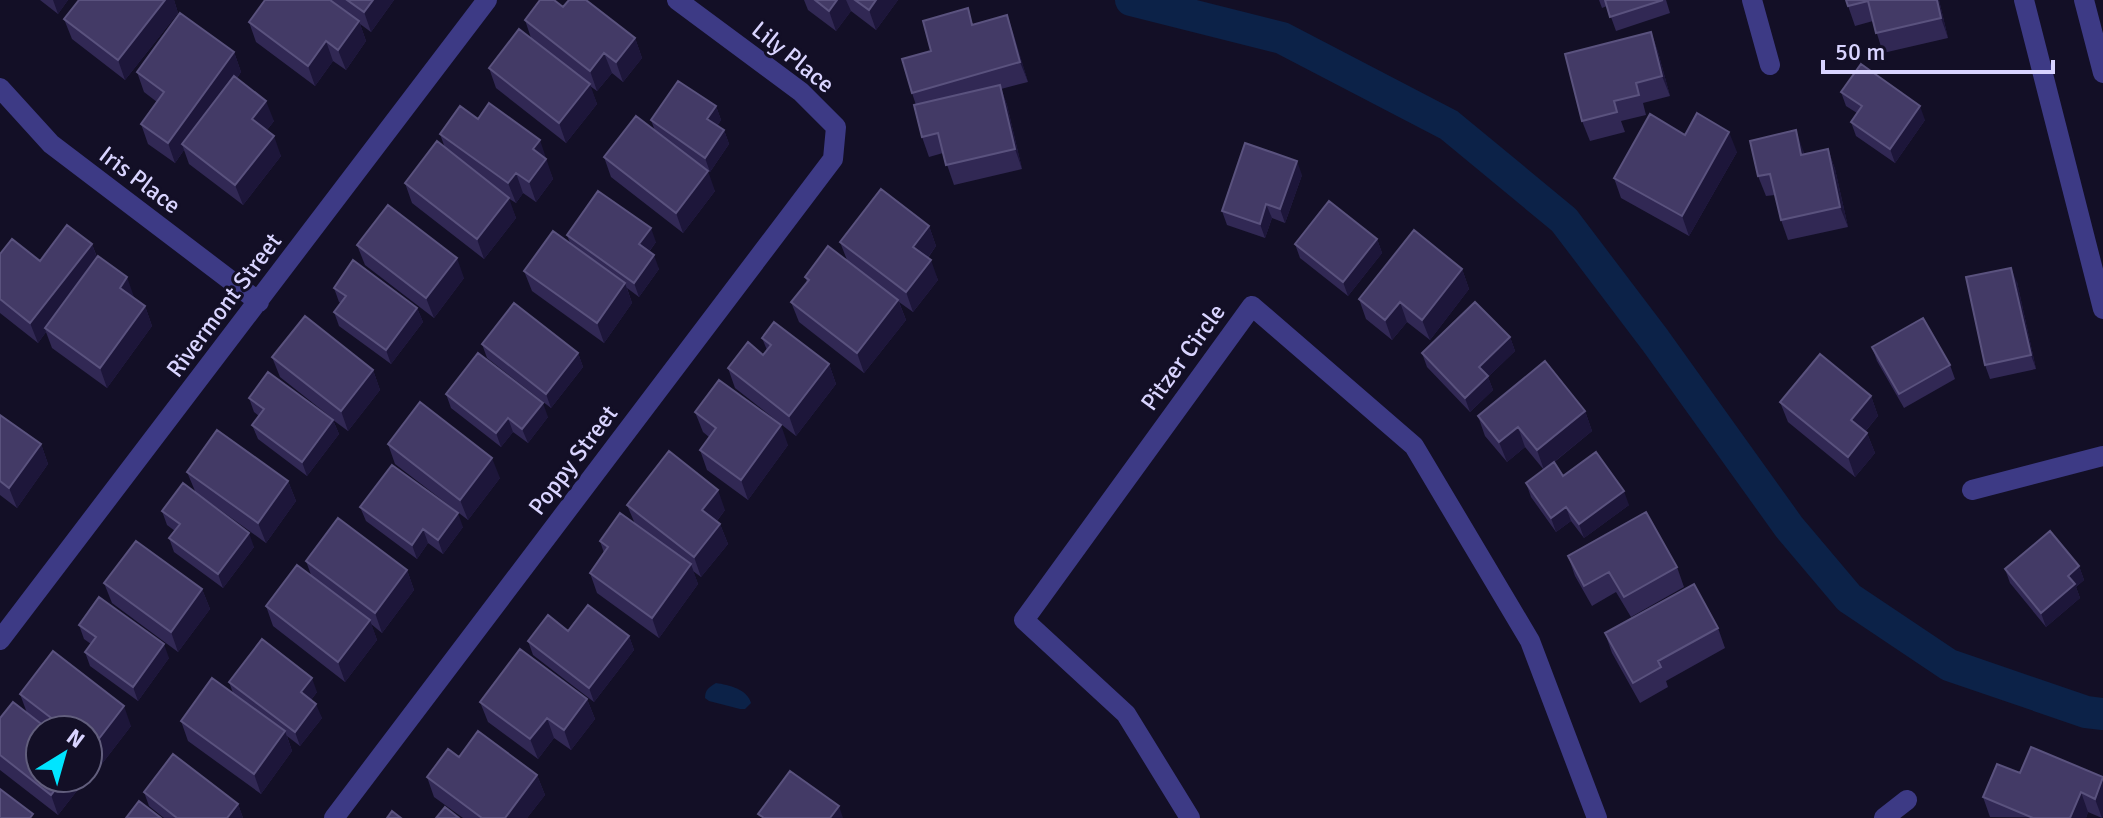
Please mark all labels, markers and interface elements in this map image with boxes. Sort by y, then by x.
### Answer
street label: Lily Place [746,15,840,99]
scale bar [1823,24,2053,74]
text: 50 m [1835,37,1885,67]
street label: Iris Place [93,140,187,220]
street label: Rivermont Street [160,227,288,383]
street label: Pitzer Circle [1134,298,1232,416]
street label: Poppy Street [522,399,624,521]
north arrow [24,714,104,794]
text: N [61,723,90,754]

